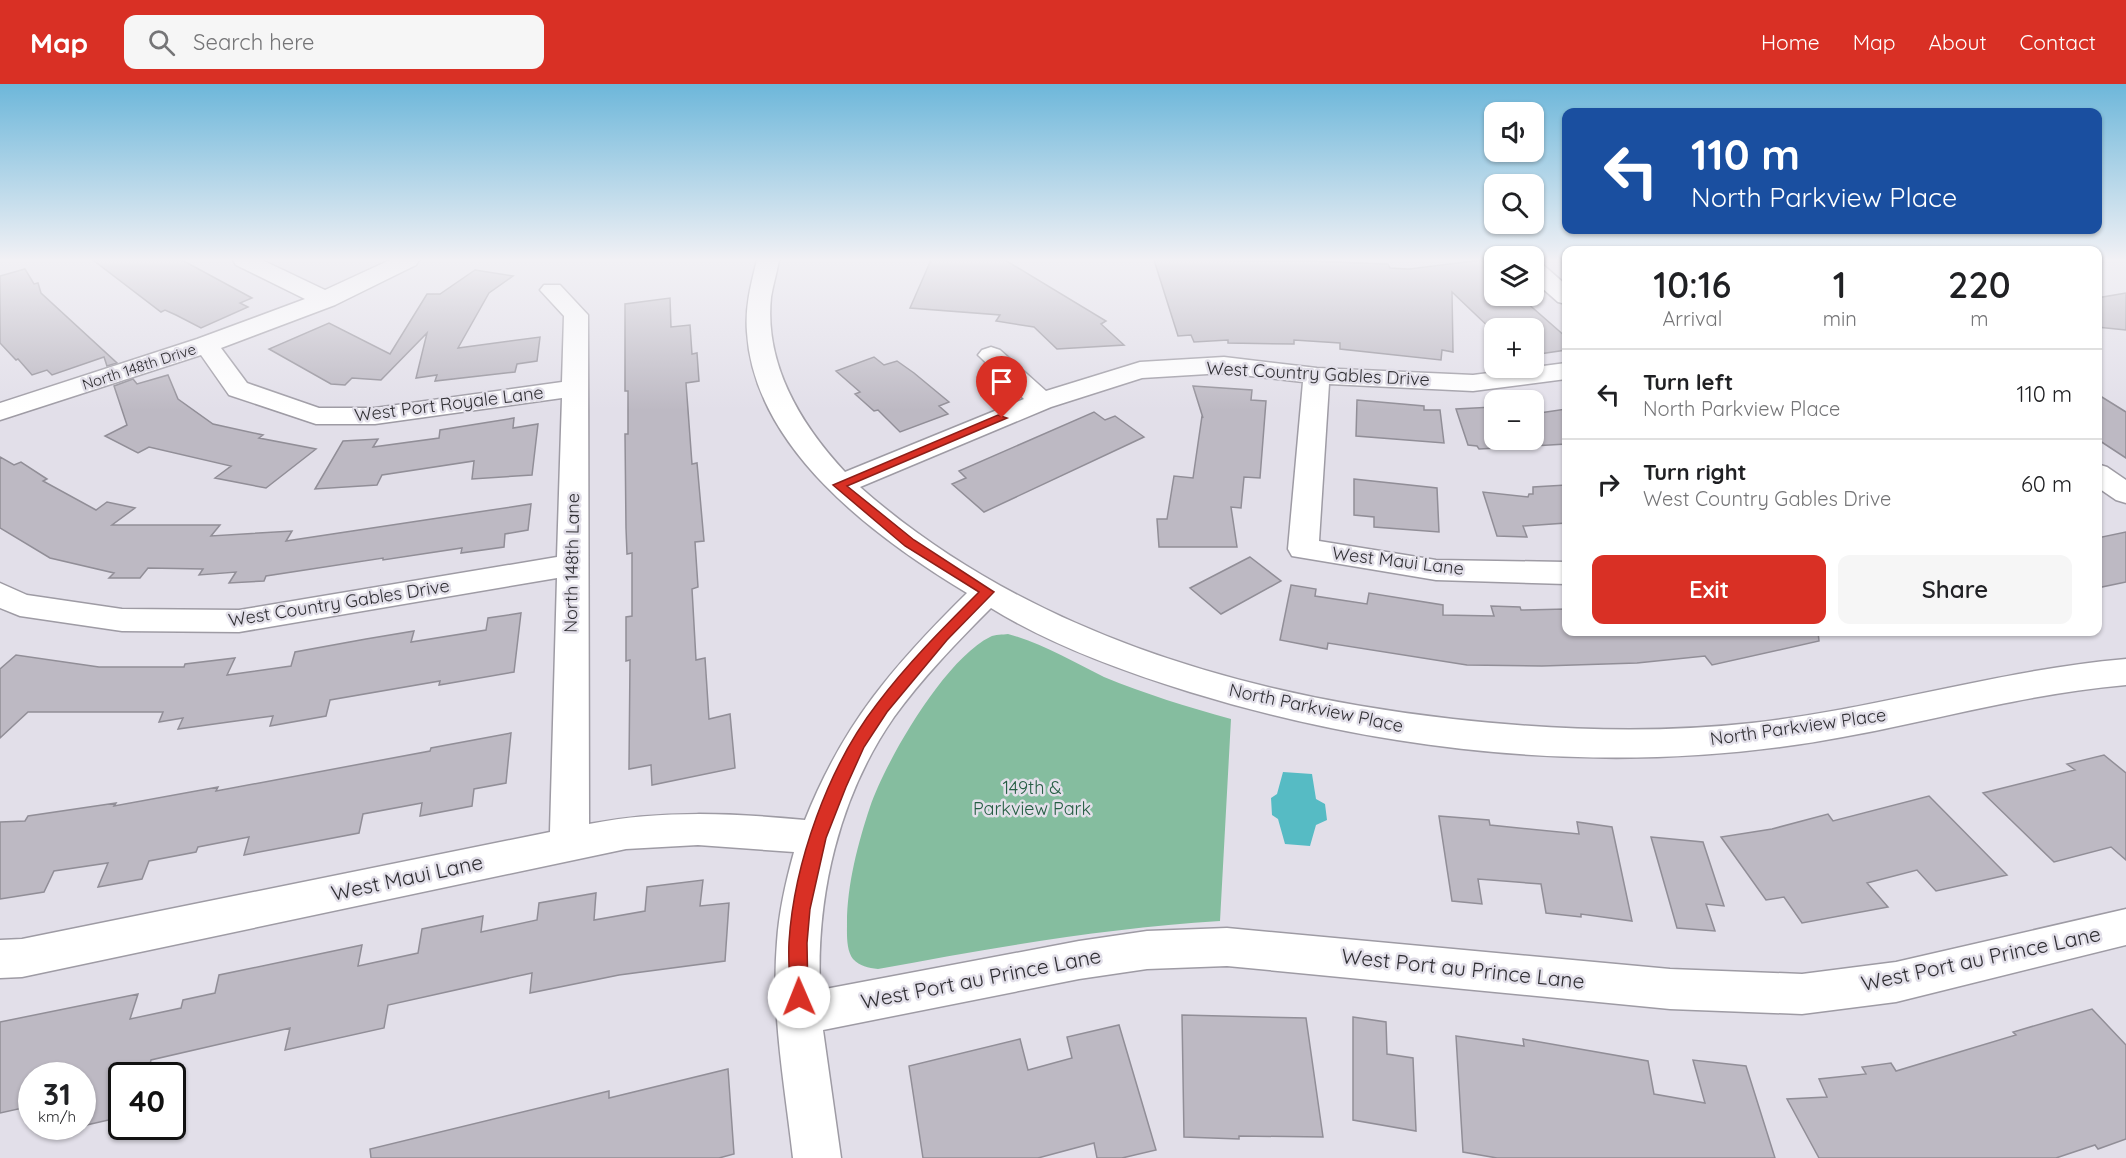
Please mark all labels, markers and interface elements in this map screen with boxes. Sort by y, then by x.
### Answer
search box [124,15,544,69]
text: Map [30,25,88,60]
icon: search [145,26,178,59]
text: Search here [193,28,315,56]
text: Home [1761,29,1820,55]
text: Map [1853,29,1896,55]
text: About [1929,29,1987,55]
text: Contact [2020,29,2096,55]
map controls [1484,102,1544,450]
button: sound [1484,102,1544,162]
text: 110 m [1691,128,1800,181]
icon: left [1592,132,1670,210]
button: search [1484,174,1544,234]
text: North Parkview Place [1691,180,1957,214]
button: layers [1484,246,1544,306]
text: 10:16 [1653,262,1731,307]
text: 1 [1833,262,1847,307]
text: 220 [1948,262,2011,307]
text: Arrival [1662,306,1722,331]
text: min [1823,306,1857,331]
text: m [1970,306,1988,331]
button: + [1484,318,1544,378]
street label: North 148th Drive [80,339,198,394]
pin [976,356,1027,418]
street label: West Country Gables Drive [1206,356,1430,391]
icon: arrive [985,365,1018,398]
text: Turn left [1643,368,1733,396]
icon: left [1592,378,1625,411]
text: 110 m [2017,380,2072,408]
street label: West Port Royale Lane [353,381,545,427]
button: − [1484,390,1544,450]
text: North Parkview Place [1643,396,1840,421]
text: Turn right [1643,458,1747,486]
icon: right [1592,468,1625,501]
text: 60 m [2021,470,2072,498]
text: West Country Gables Drive [1643,486,1891,511]
street label: North 148th Lane [559,493,584,633]
street label: West Maui Lane [1331,541,1465,580]
button: Exit [1592,555,1826,624]
button: Share [1838,555,2072,624]
street label: West Country Gables Drive [227,574,451,631]
street label: North Parkview Place [1227,678,1405,737]
street label: North Parkview Place [1708,703,1887,750]
park label: 149th & Parkview Park [973,776,1091,820]
street label: West Maui Lane [329,848,485,906]
street label: West Port au Prince Lane [1859,920,2103,996]
street label: West Port au Prince Lane [858,942,1103,1014]
street label: West Port au Prince Lane [1340,942,1586,994]
position arrow [767,965,831,1029]
speed limit sign: 40 [108,1062,186,1140]
text: 31 [43,1075,71,1113]
text: km/h [38,1107,76,1126]

